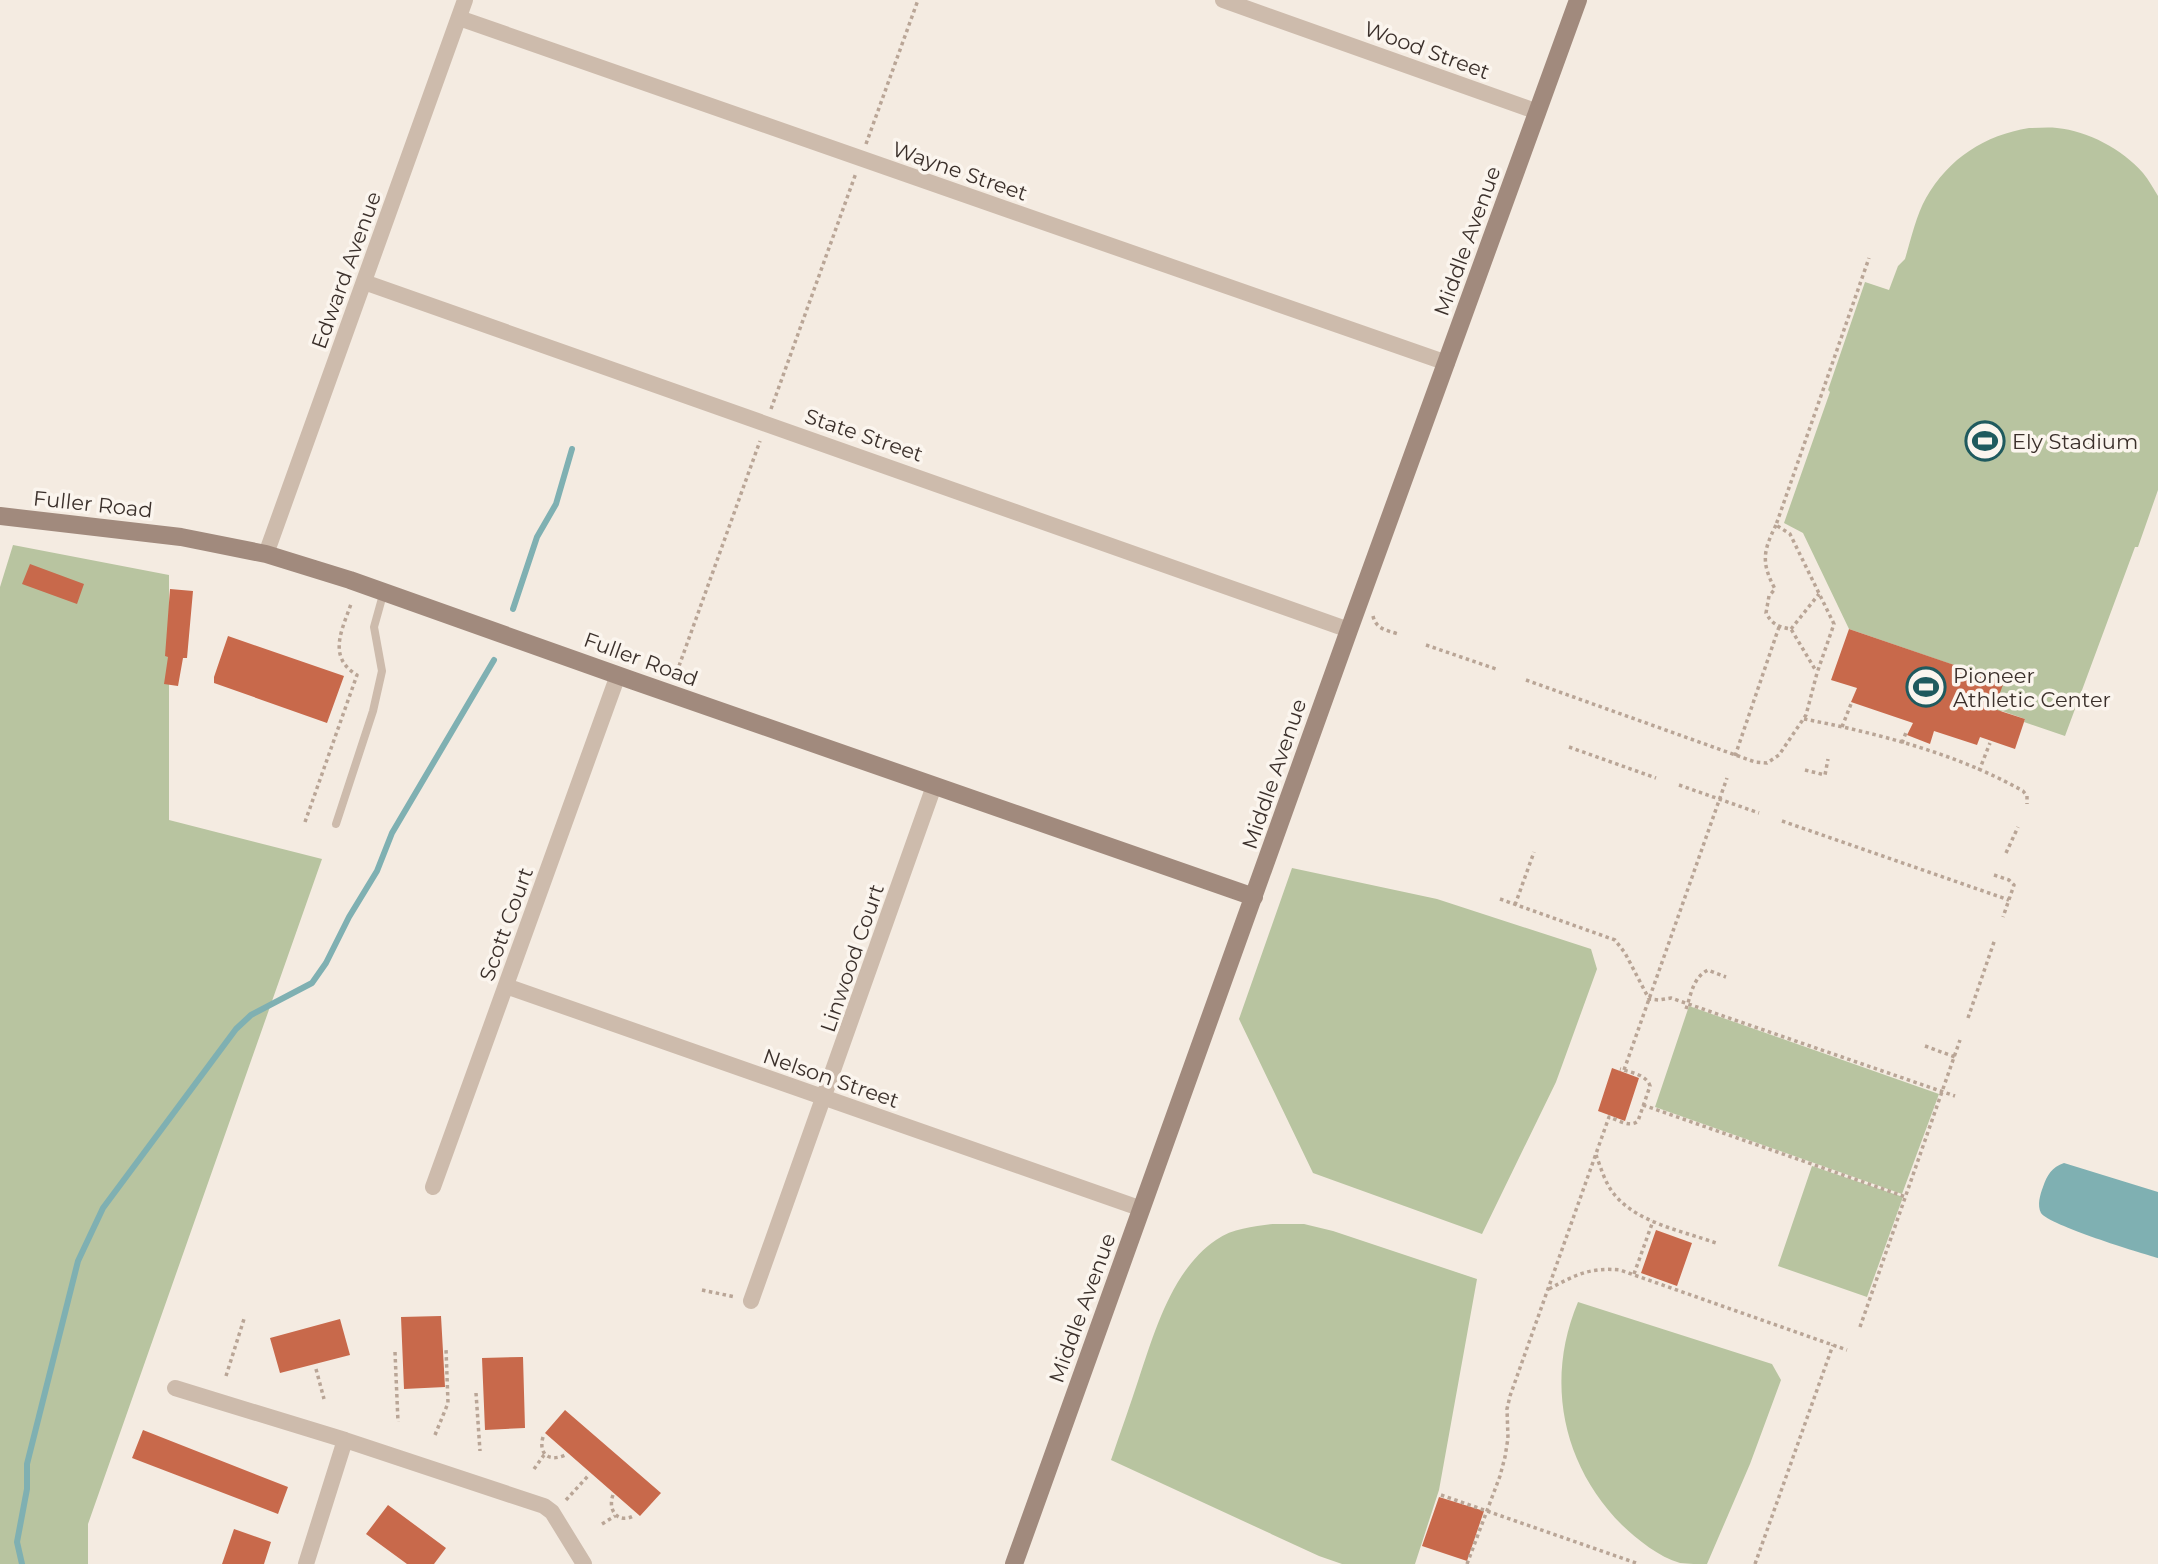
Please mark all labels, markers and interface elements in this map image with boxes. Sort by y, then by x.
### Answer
street label: Wood Street [1361,16,1493,84]
street label: Wayne Street [889,136,1031,206]
street label: Middle Avenue [1428,163,1506,319]
street label: Edward Avenue [306,188,386,352]
street label: State Street [802,403,926,467]
sports icon: Ely Stadium [1964,420,2006,462]
place label: Ely Stadium [2012,429,2138,454]
street label: Fuller Road [32,485,154,523]
street label: Fuller Road [580,627,702,691]
place label: Pioneer Athletic Center [1953,663,2111,712]
sports icon: Pioneer Athletic Center [1905,666,1947,708]
street label: Middle Avenue [1237,696,1311,852]
street label: Scott Court [474,864,538,984]
street label: Linwood Court [815,881,889,1035]
street label: Nelson Street [760,1043,902,1113]
street label: Middle Avenue [1043,1230,1121,1386]

